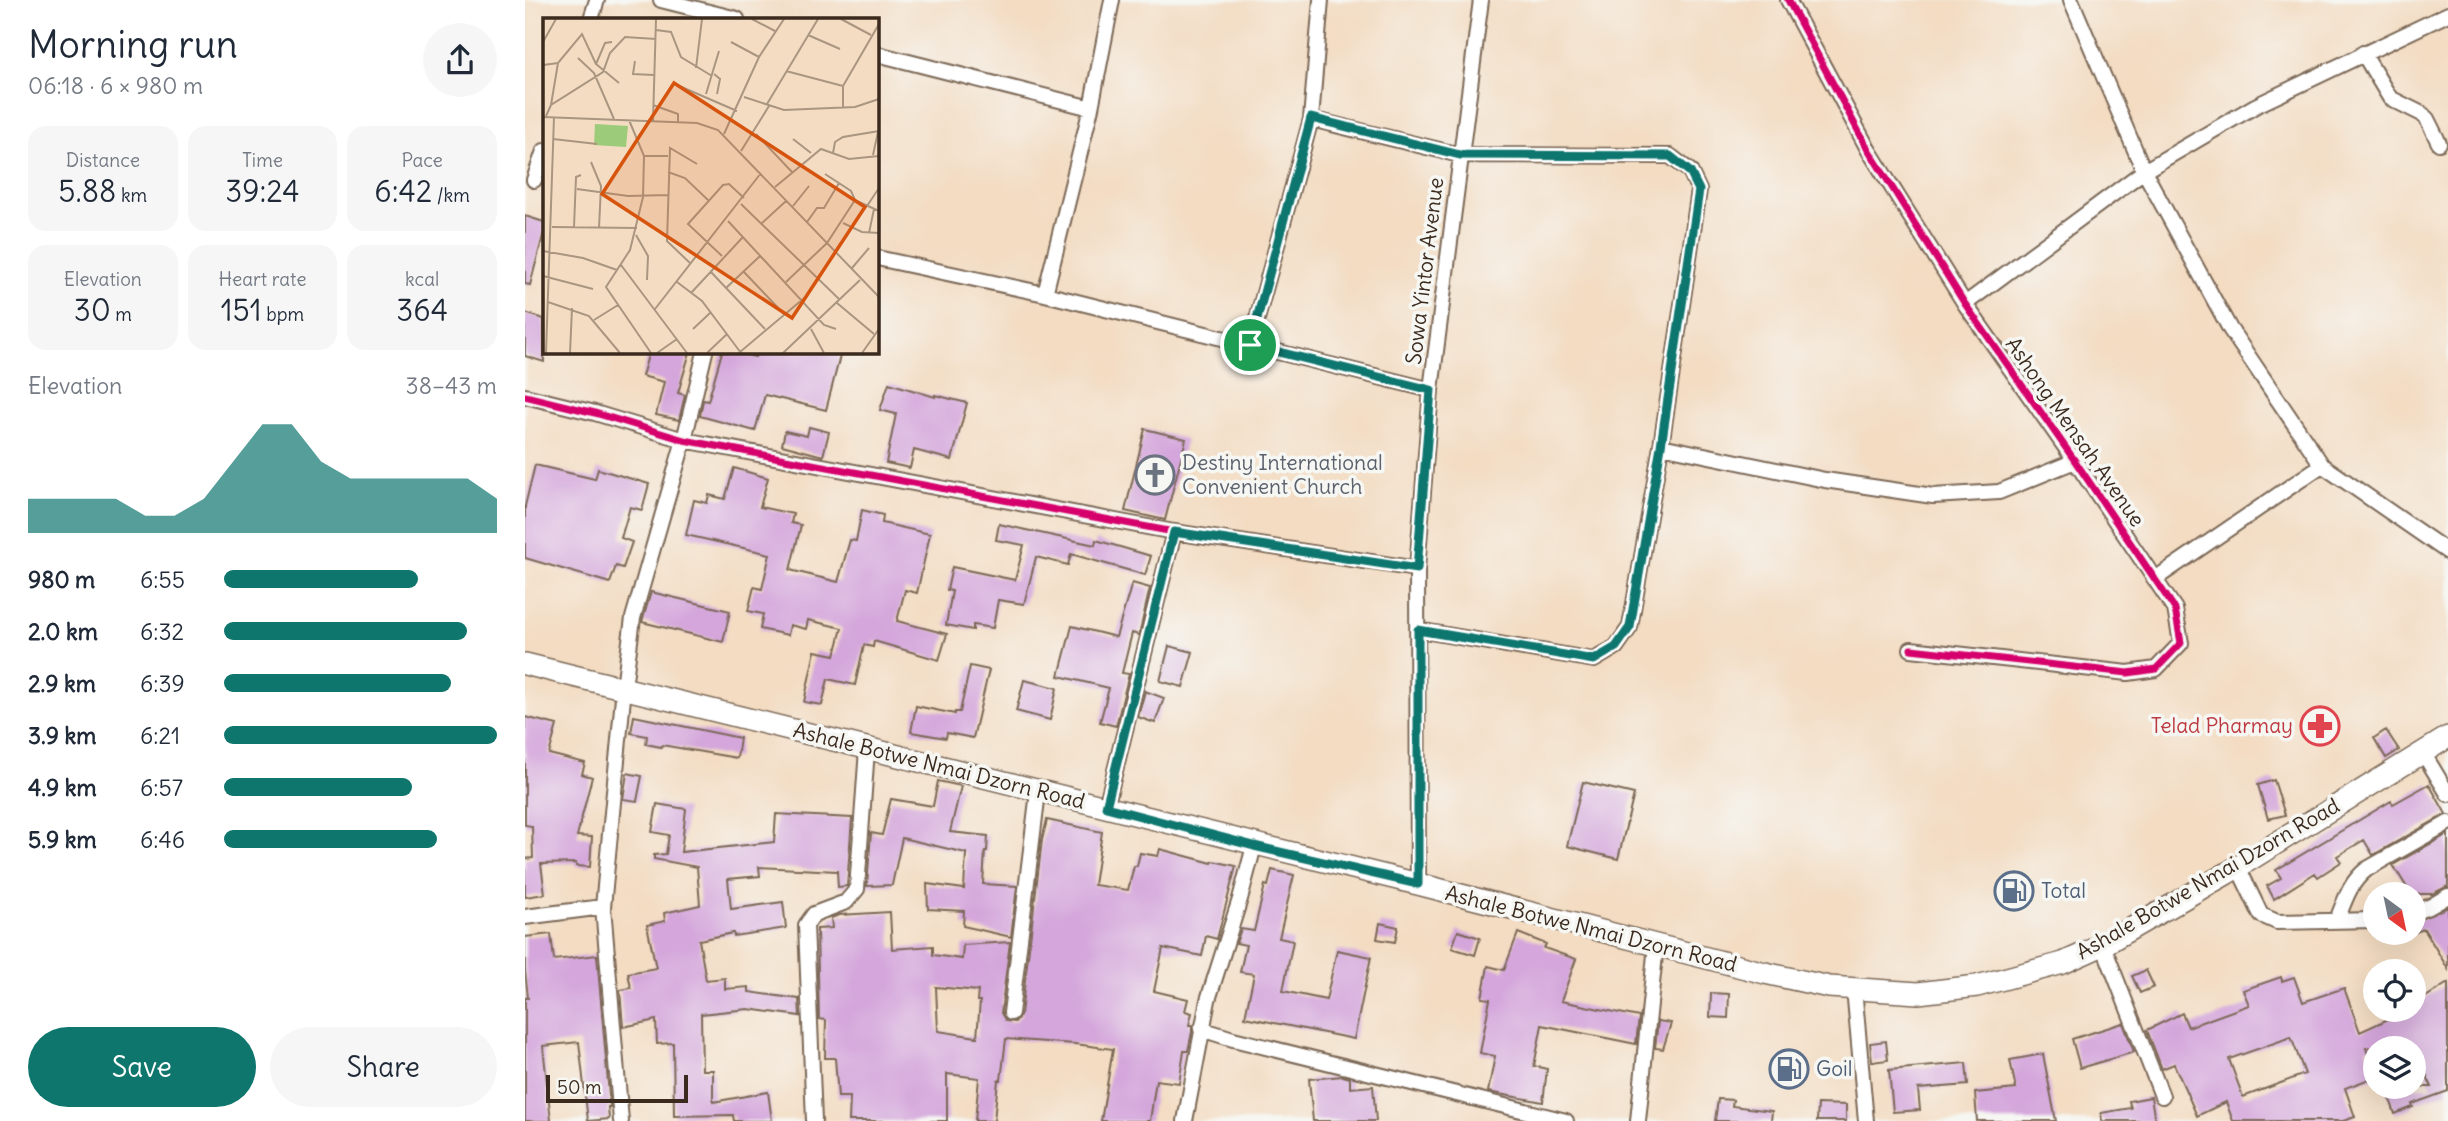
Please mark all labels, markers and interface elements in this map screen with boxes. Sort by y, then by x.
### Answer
inset map [543,18,879,354]
text: Morning run [28,21,238,68]
button: share [423,23,497,97]
text: 06:18 · 6 × 980 m [28,71,203,100]
text: Distance [66,148,140,172]
text: Time [242,148,283,172]
text: Pace [402,148,443,172]
text: 5.88 [58,172,116,210]
text: 39:24 [225,172,300,210]
text: 6:42 [374,172,432,210]
street label: Sowa Yintor Avenue [1400,176,1449,366]
text: km [116,183,147,207]
text: /km [432,183,470,207]
text: Elevation [64,267,142,291]
text: Heart rate [218,267,307,291]
text: kcal [405,267,439,291]
text: 30 [74,291,111,329]
text: 151 [221,291,262,329]
text: 364 [396,291,448,329]
text: m [111,302,132,326]
text: bpm [262,302,304,326]
pin [1220,315,1280,375]
icon: arrive [1231,326,1269,364]
street label: Ashong Mensah Avenue [2000,332,2151,532]
text: Elevation [28,371,122,400]
text: 38–43 m [406,371,497,400]
place label: Destiny International Convenient Church [1182,449,1383,500]
church icon: Destiny International Convenient Church [1134,454,1176,496]
text: 980 m [28,565,95,594]
text: 6:55 [140,565,185,594]
text: 2.0 km [28,617,98,646]
text: 6:32 [140,617,184,646]
text: 2.9 km [28,669,96,698]
text: 6:39 [140,669,185,698]
pharmacy icon: Telad Pharmay [2299,705,2341,747]
place label: Telad Pharmay [2151,712,2293,739]
street label: Ashale Botwe Nmai Dzorn Road [790,716,1088,815]
text: 3.9 km [28,721,96,750]
text: 6:21 [140,721,180,750]
text: 4.9 km [28,773,97,802]
text: 6:57 [140,773,183,802]
street label: Ashale Botwe Nmai Dzorn Road [2071,792,2344,965]
text: 5.9 km [28,825,97,854]
text: 6:46 [140,825,185,854]
fuel station icon: Total [1993,870,2035,912]
place label: Total [2041,877,2086,904]
street label: Ashale Botwe Nmai Dzorn Road [1442,879,1740,978]
north arrow [2363,882,2425,945]
map controls [2363,882,2426,1099]
button: locate [2363,959,2426,1022]
button: Save [28,1027,256,1107]
button: Share [270,1027,497,1107]
button: layers [2363,1036,2426,1099]
fuel station icon: Goil [1768,1048,1810,1090]
place label: Goil [1816,1055,1852,1082]
scale bar [546,1072,688,1104]
text: 50 m [557,1075,602,1099]

